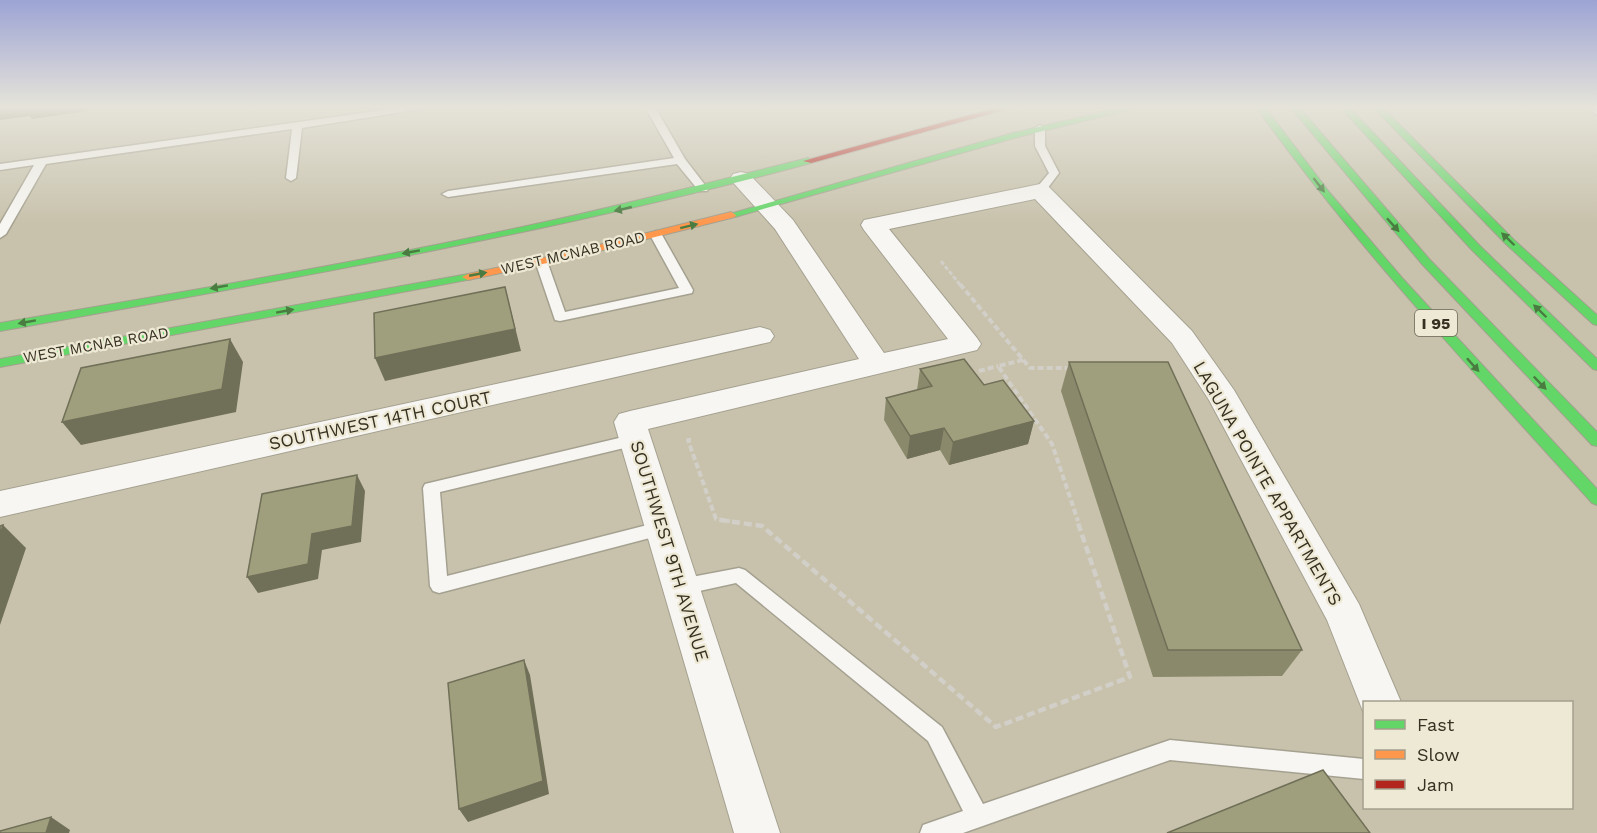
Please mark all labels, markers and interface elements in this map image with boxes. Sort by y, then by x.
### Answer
one-way arrow [1313,178,1325,193]
one-way arrow [614,204,633,214]
one-way arrow [1386,217,1399,232]
one-way arrow [680,221,698,231]
street label: WEST MCNAB ROAD [499,228,647,278]
one-way arrow [1500,232,1515,246]
one-way arrow [401,248,420,257]
one-way arrow [469,269,488,278]
one-way arrow [209,283,228,292]
one-way arrow [1532,304,1547,318]
one-way arrow [275,306,294,315]
road number: I 95 [1415,310,1457,336]
one-way arrow [17,318,36,327]
street label: WEST MCNAB ROAD [22,323,170,367]
street label: LAGUNA POINTE APPARTMENTS [1189,357,1347,609]
one-way arrow [1466,358,1480,373]
one-way arrow [1533,376,1547,390]
street label: SOUTHWEST 14TH COURT [267,386,493,454]
street label: SOUTHWEST 9TH AVENUE [626,438,714,664]
legend [1363,701,1573,809]
text: Fast [1417,714,1455,735]
text: Slow [1417,744,1460,765]
text: Jam [1417,774,1454,795]

